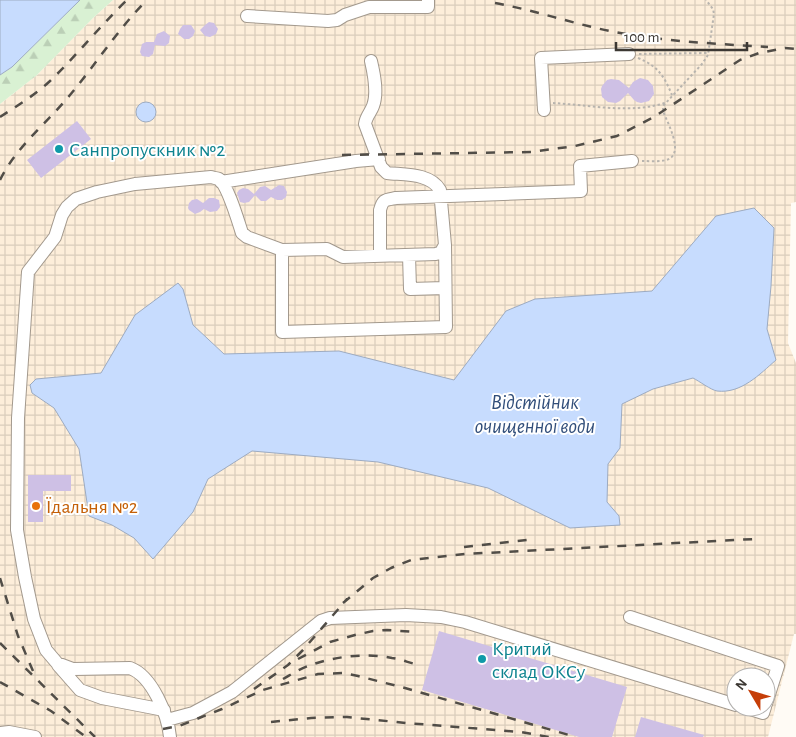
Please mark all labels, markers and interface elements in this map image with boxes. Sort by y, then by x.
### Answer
scale bar [616,20,747,52]
text: 100 m [624,30,659,45]
place label: Санпропускник №2 [69,140,225,160]
marker: Санпропускник №2 [53,143,65,155]
water label: Відстійник очищенної води [475,392,595,437]
place label: Їдальня №2 [46,497,138,517]
marker: Їдальня №2 [30,500,42,512]
place label: Критий склад ОКСу [492,639,586,682]
marker: Критий склад ОКСу [476,653,488,665]
north arrow [726,667,776,717]
text: N [733,676,750,693]

